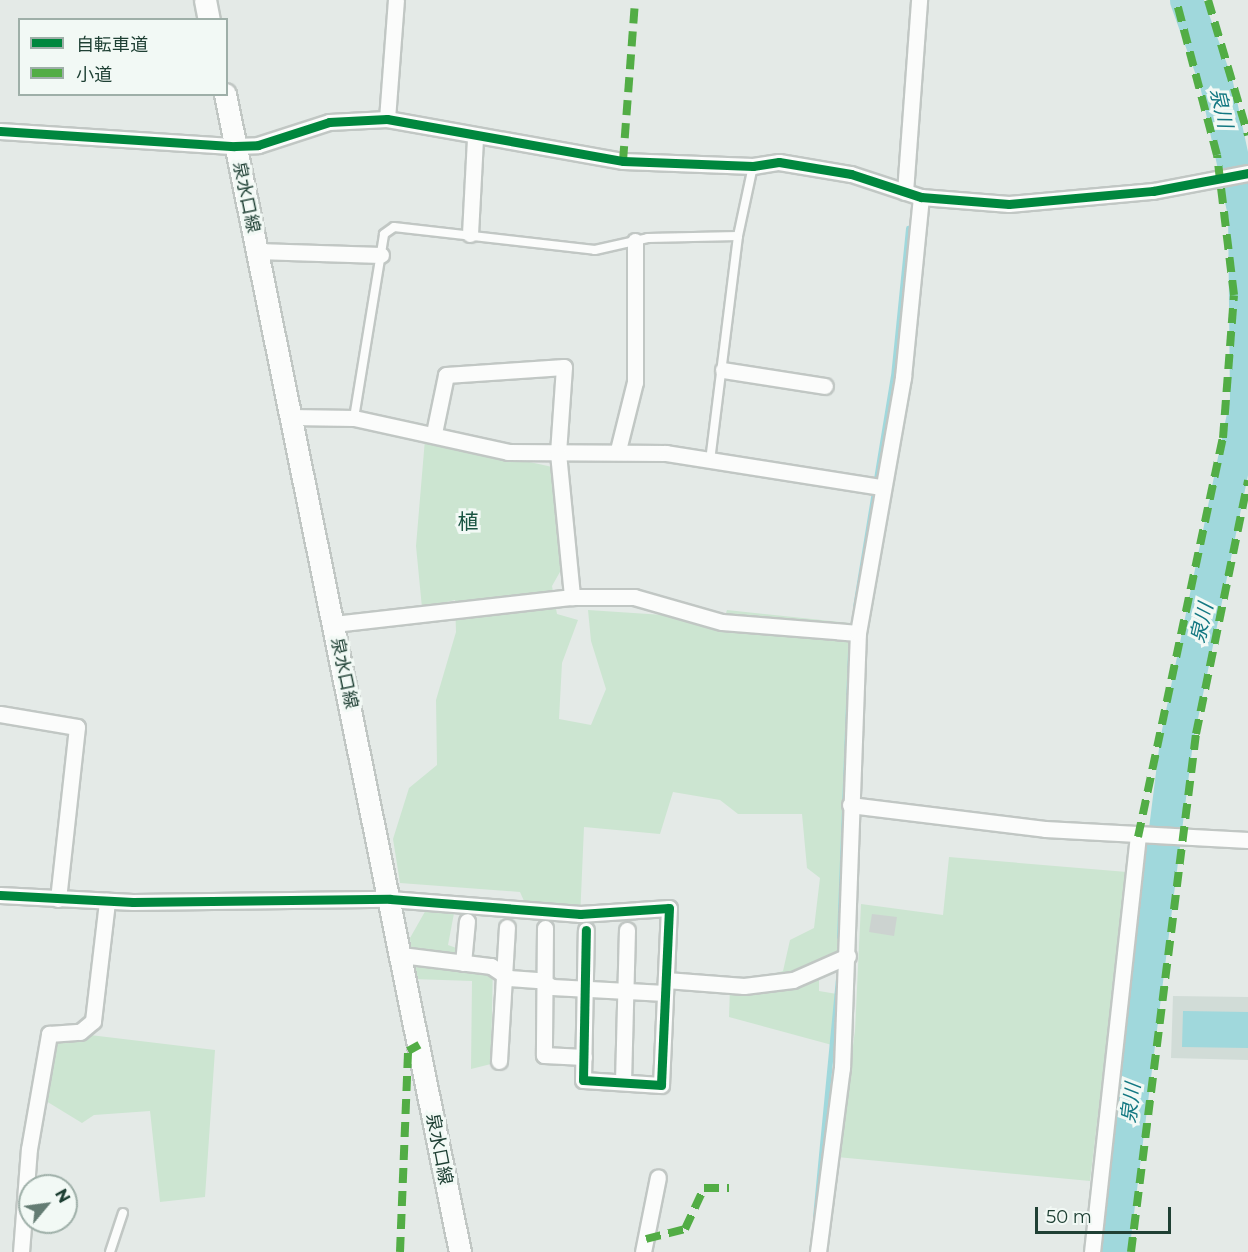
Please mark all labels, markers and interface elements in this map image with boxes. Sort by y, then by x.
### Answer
legend [18,18,228,96]
text: 自転車道 [76,34,148,56]
text: 小道 [76,64,112,86]
water label: 泉川 [1205,86,1237,130]
street label: 泉水口線 [228,160,264,234]
district label: 植 [458,509,478,535]
water label: 泉川 [1186,601,1218,645]
street label: 泉水口線 [326,636,362,710]
water label: 泉川 [1117,1082,1145,1124]
street label: 泉水口線 [422,1112,456,1186]
north arrow [18,1174,78,1234]
text: N [51,1186,74,1206]
scale bar [1038,1195,1174,1233]
text: 50 m [1046,1206,1092,1228]

